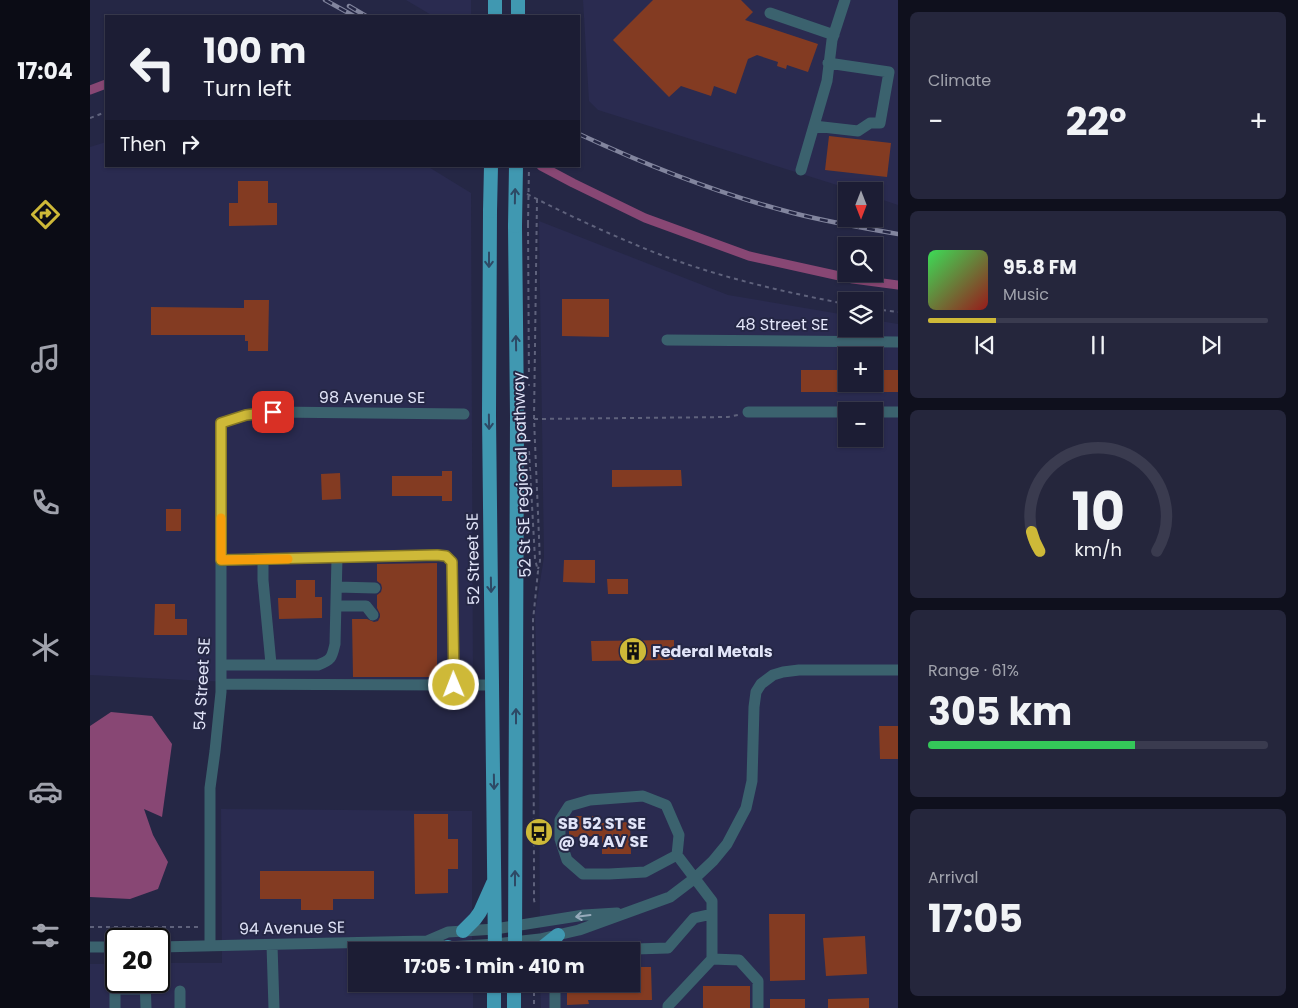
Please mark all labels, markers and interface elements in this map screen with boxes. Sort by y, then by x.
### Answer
text: 100 m [203,26,306,75]
icon: left [120,35,185,100]
text: 17:04 [17,56,73,87]
text: Climate [928,69,991,92]
text: Turn left [203,73,291,104]
text: 22° [1066,95,1127,148]
text: − [928,102,943,141]
text: + [1249,102,1268,141]
icon: right [176,130,204,158]
text: Then [120,131,166,158]
north arrow [838,182,882,228]
map controls [838,182,883,447]
one-way arrow [510,188,520,204]
icon: directions [28,197,63,232]
button: search [838,237,883,282]
one-way arrow [484,252,494,268]
text: 95.8 FM [1003,254,1077,281]
text: Music [1003,283,1049,306]
button: layers [838,292,883,337]
street label: 48 Street SE [735,313,829,336]
icon: previous [971,331,999,359]
icon: pause [1084,331,1112,359]
icon: next [1197,331,1225,359]
one-way arrow [511,336,521,352]
icon: music [28,341,63,376]
button: + [838,347,883,392]
street label: 52 St SE regional pathway [507,372,537,578]
street label: 98 Avenue SE [319,386,425,409]
pin [252,391,294,433]
icon: arrive [259,398,287,426]
button: − [838,402,883,447]
one-way arrow [484,414,494,430]
text: 10 [1071,475,1125,548]
icon: phone [28,485,63,520]
street label: 52 Street SE [461,513,485,605]
text: km/h [1074,537,1122,562]
one-way arrow [486,576,496,593]
icon: climate [28,630,63,665]
building icon: Federal Metals [618,636,648,666]
street label: 54 Street SE [188,637,216,731]
place label: Federal Metals [652,640,773,663]
position arrow [427,658,479,710]
text: Range · 61% [928,659,1019,682]
text: 305 km [928,685,1072,738]
one-way arrow [511,708,520,724]
icon: car [28,774,63,809]
one-way arrow [489,774,498,790]
place label: SB 52 ST SE @ 94 AV SE [558,812,648,853]
bus stop icon: SB 52 ST SE @ 94 AV SE [524,817,554,847]
text: Arrival [928,866,978,889]
one-way arrow [510,871,520,887]
text: 17:05 [928,892,1023,945]
one-way arrow [575,911,591,921]
street label: 94 Avenue SE [239,916,345,940]
icon: filters [28,918,63,953]
speed limit sign: 20 [105,928,170,993]
text: 17:05 · 1 min · 410 m [403,953,585,980]

